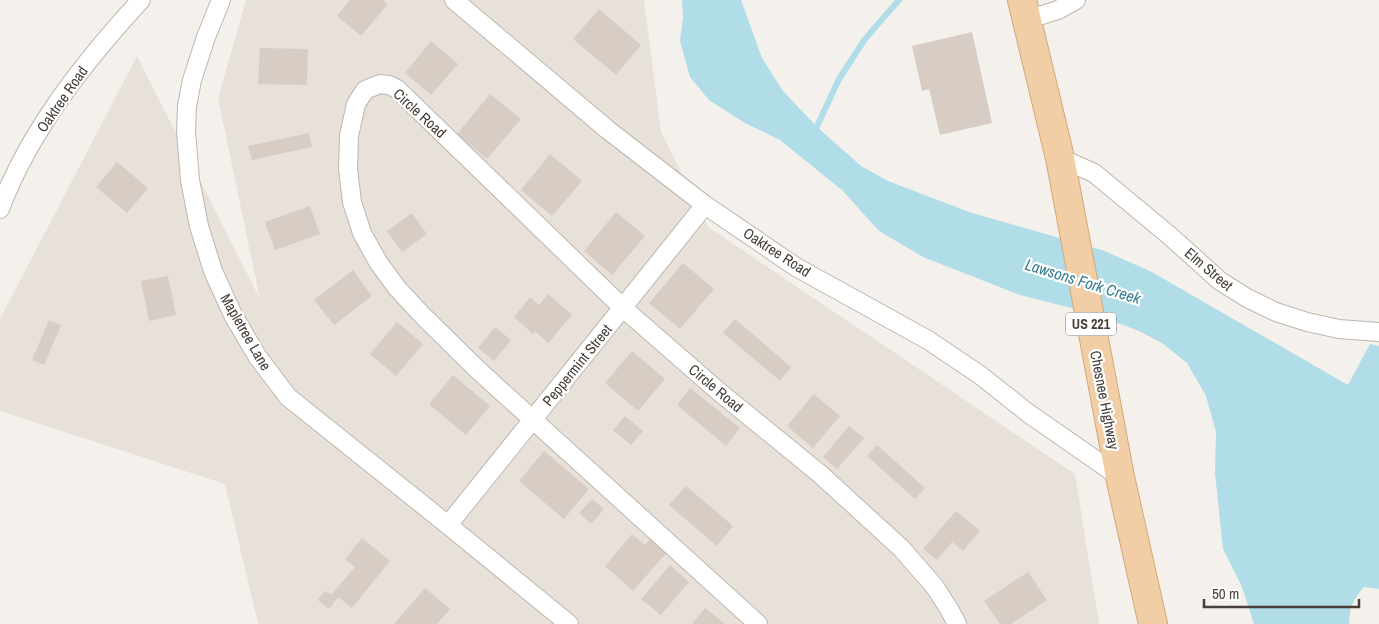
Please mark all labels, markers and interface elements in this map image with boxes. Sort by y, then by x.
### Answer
street label: Oaktree Road [31,62,93,136]
street label: Circle Road [389,83,451,143]
street label: Oaktree Road [739,222,815,282]
street label: Elm Street [1180,243,1238,296]
water label: Lawsons Fork Creek [1022,253,1144,309]
street label: Mapletree Lane [216,290,277,374]
road number: US 221 [1066,312,1116,336]
street label: Peppermint Street [537,319,617,410]
street label: Chesnee Highway [1085,349,1125,452]
street label: Circle Road [684,359,748,417]
scale bar [1204,576,1359,608]
text: 50 m [1212,583,1239,604]

